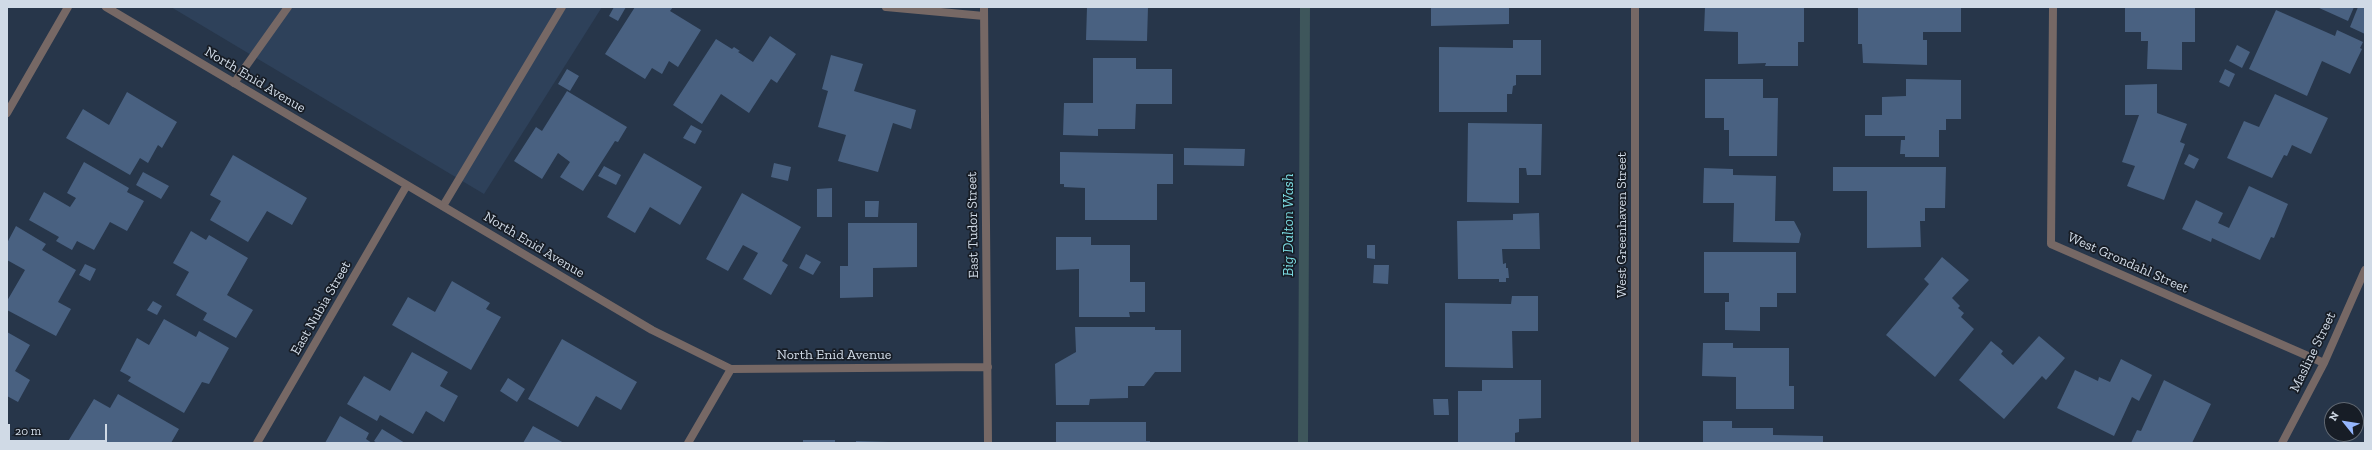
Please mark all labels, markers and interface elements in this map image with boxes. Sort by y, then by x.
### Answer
street label: North Enid Avenue [202,43,308,117]
street label: West Greenhaven Street [1614,152,1630,298]
street label: East Tudor Street [964,171,982,279]
water label: Big Dalton Wash [1280,174,1298,276]
street label: North Enid Avenue [481,208,587,282]
street label: West Grondahl Street [2065,229,2191,297]
street label: East Nubia Street [287,258,355,358]
street label: Masline Street [2286,309,2340,395]
street label: North Enid Avenue [777,347,891,363]
north arrow [2324,402,2364,442]
text: N [2326,409,2342,423]
scale bar [10,416,109,442]
text: 20 m [15,424,41,438]

